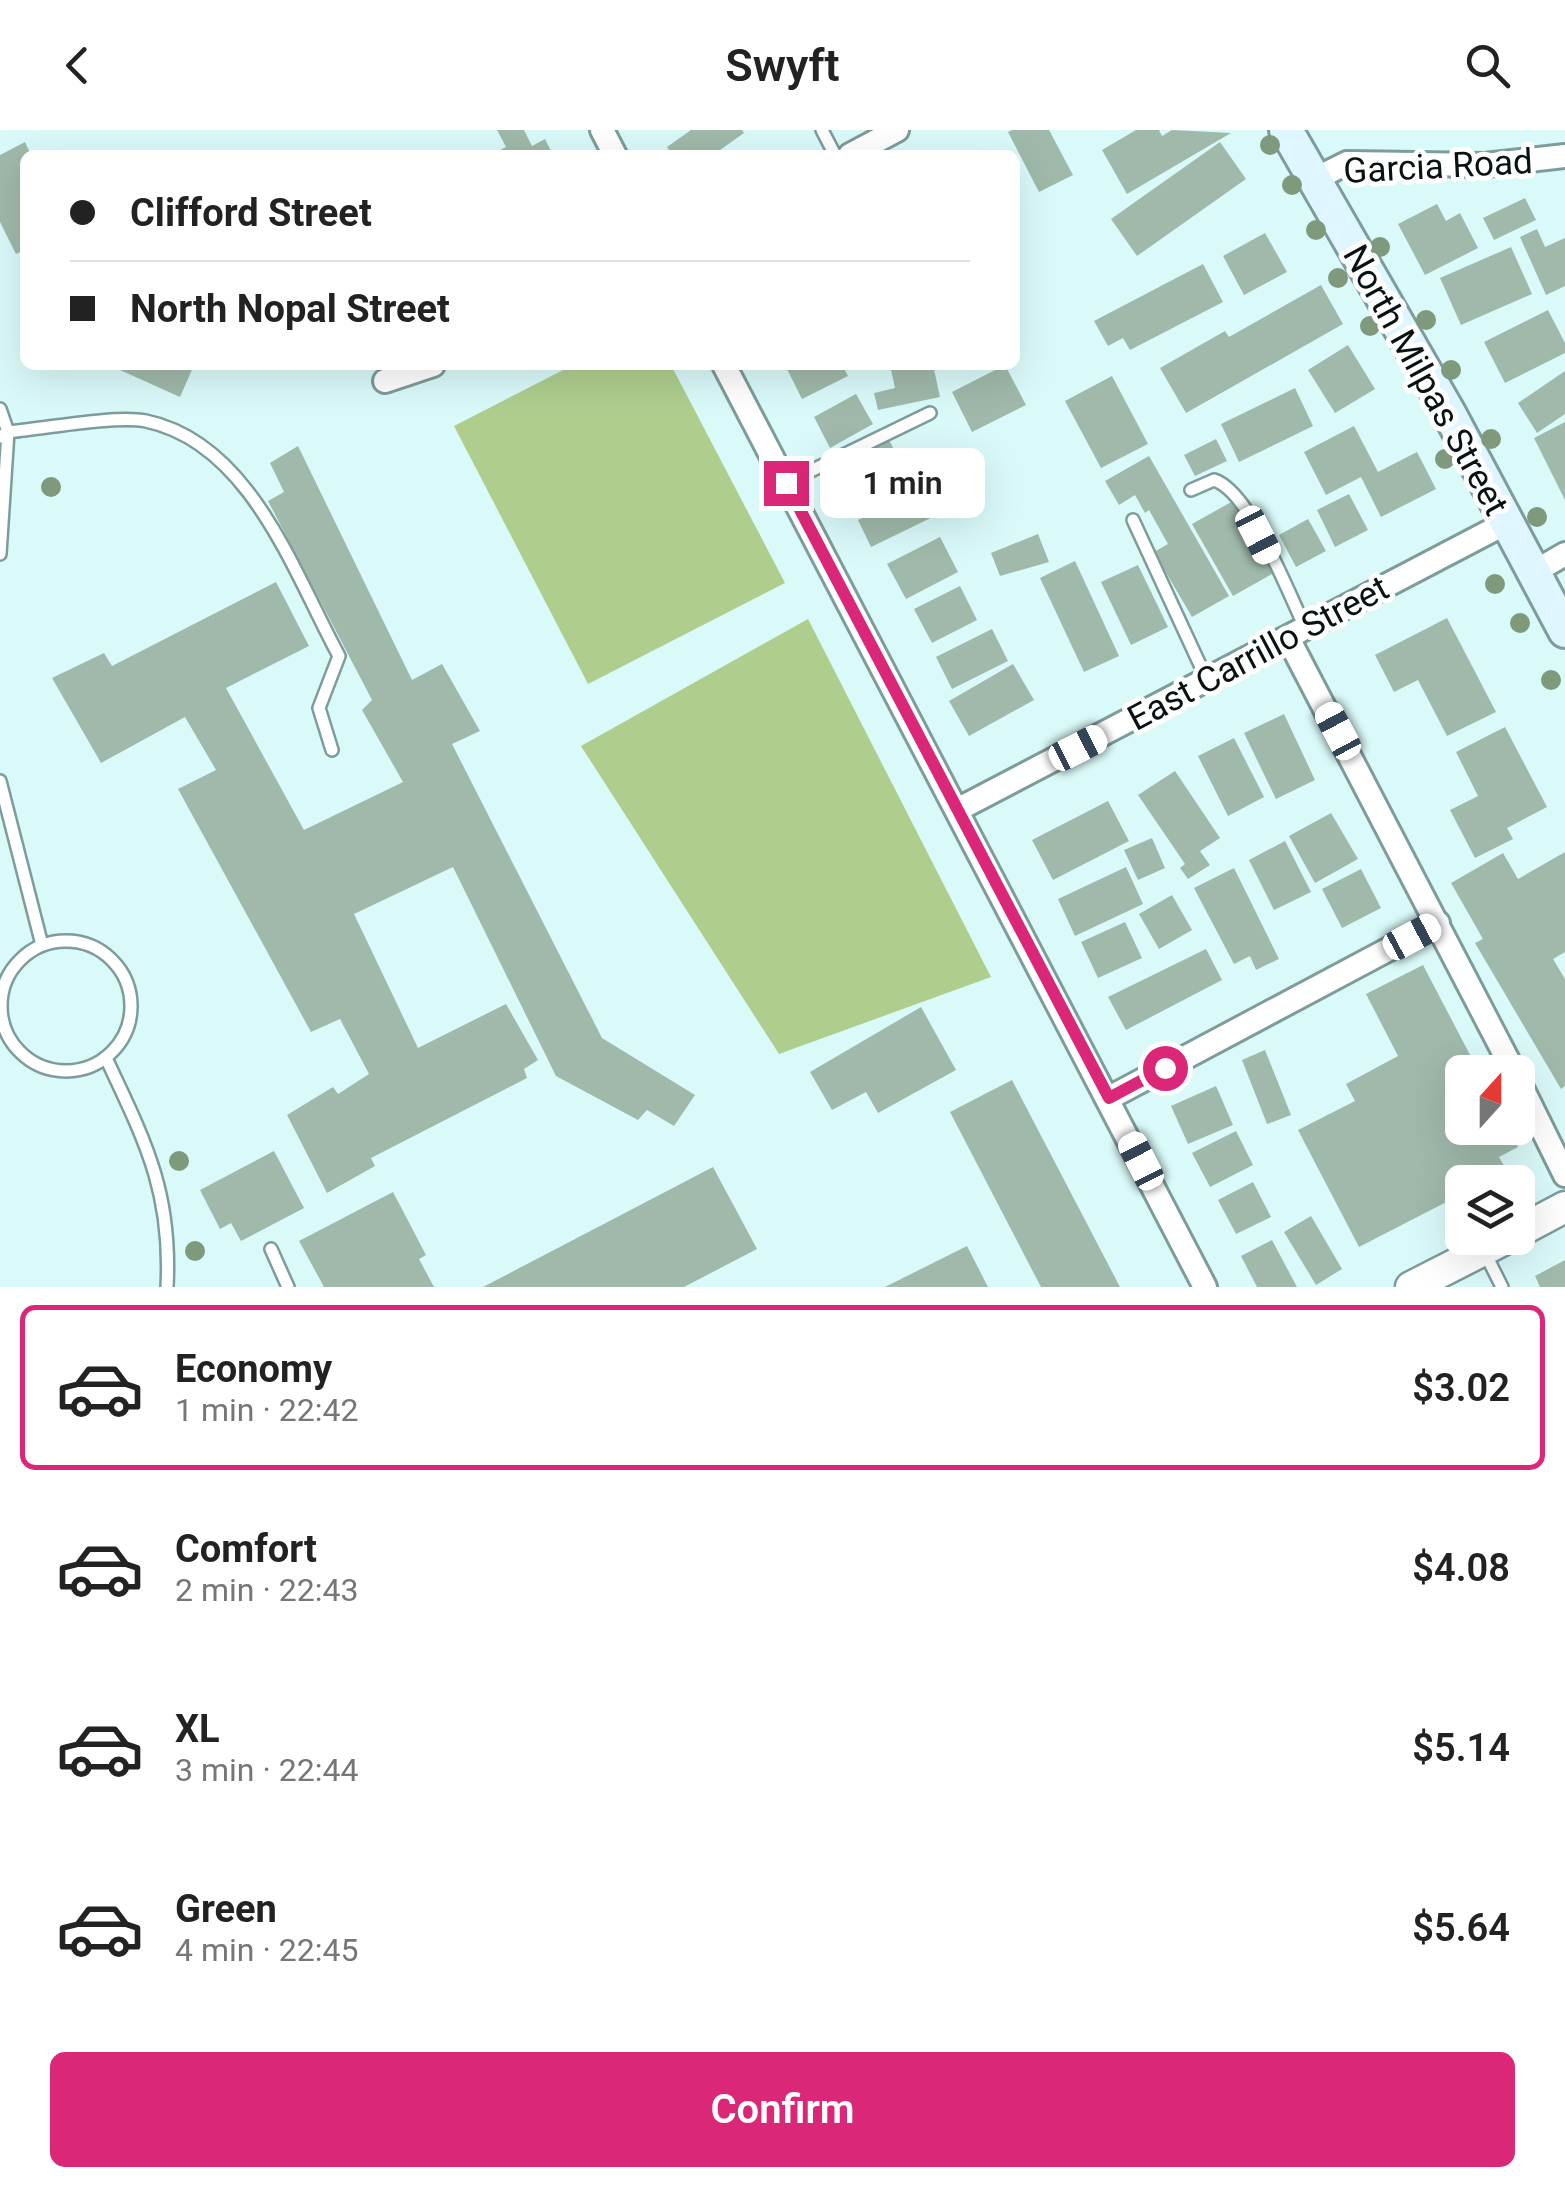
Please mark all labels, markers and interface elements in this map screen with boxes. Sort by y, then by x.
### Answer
icon: back [50,38,105,93]
icon: search [1460,38,1515,93]
text: Swyft [725,39,840,92]
street label: Garcia Road [1342,141,1534,192]
text: Clifford Street [130,191,372,235]
street label: North Milpas Street [1334,238,1517,522]
text: North Nopal Street [130,287,450,331]
callout: 1 min [821,448,986,518]
route end [764,461,809,506]
text: 1 min [862,464,943,502]
car [1231,501,1285,569]
street label: East Carrillo Street [1121,567,1396,739]
car [1311,697,1365,765]
car [1044,721,1112,775]
car [1378,910,1446,964]
route start [1143,1046,1188,1091]
north arrow [1445,1055,1535,1145]
map controls [1445,1055,1535,1255]
car [1114,1127,1168,1195]
button: layers [1445,1165,1535,1255]
icon: car [55,1343,145,1433]
text: Economy [175,1347,332,1391]
text: $3.02 [1412,1366,1510,1410]
text: 1 min · 22:42 [175,1391,358,1429]
icon: car [55,1523,145,1613]
text: Comfort [175,1527,317,1571]
text: $4.08 [1412,1546,1510,1590]
text: 2 min · 22:43 [175,1571,358,1609]
icon: car [55,1703,145,1793]
text: XL [175,1707,220,1751]
text: $5.14 [1412,1726,1510,1770]
text: 3 min · 22:44 [175,1751,358,1789]
icon: car [55,1883,145,1973]
text: Green [175,1887,277,1931]
text: $5.64 [1412,1906,1510,1950]
text: 4 min · 22:45 [175,1931,358,1969]
button: Confirm [50,2052,1515,2167]

